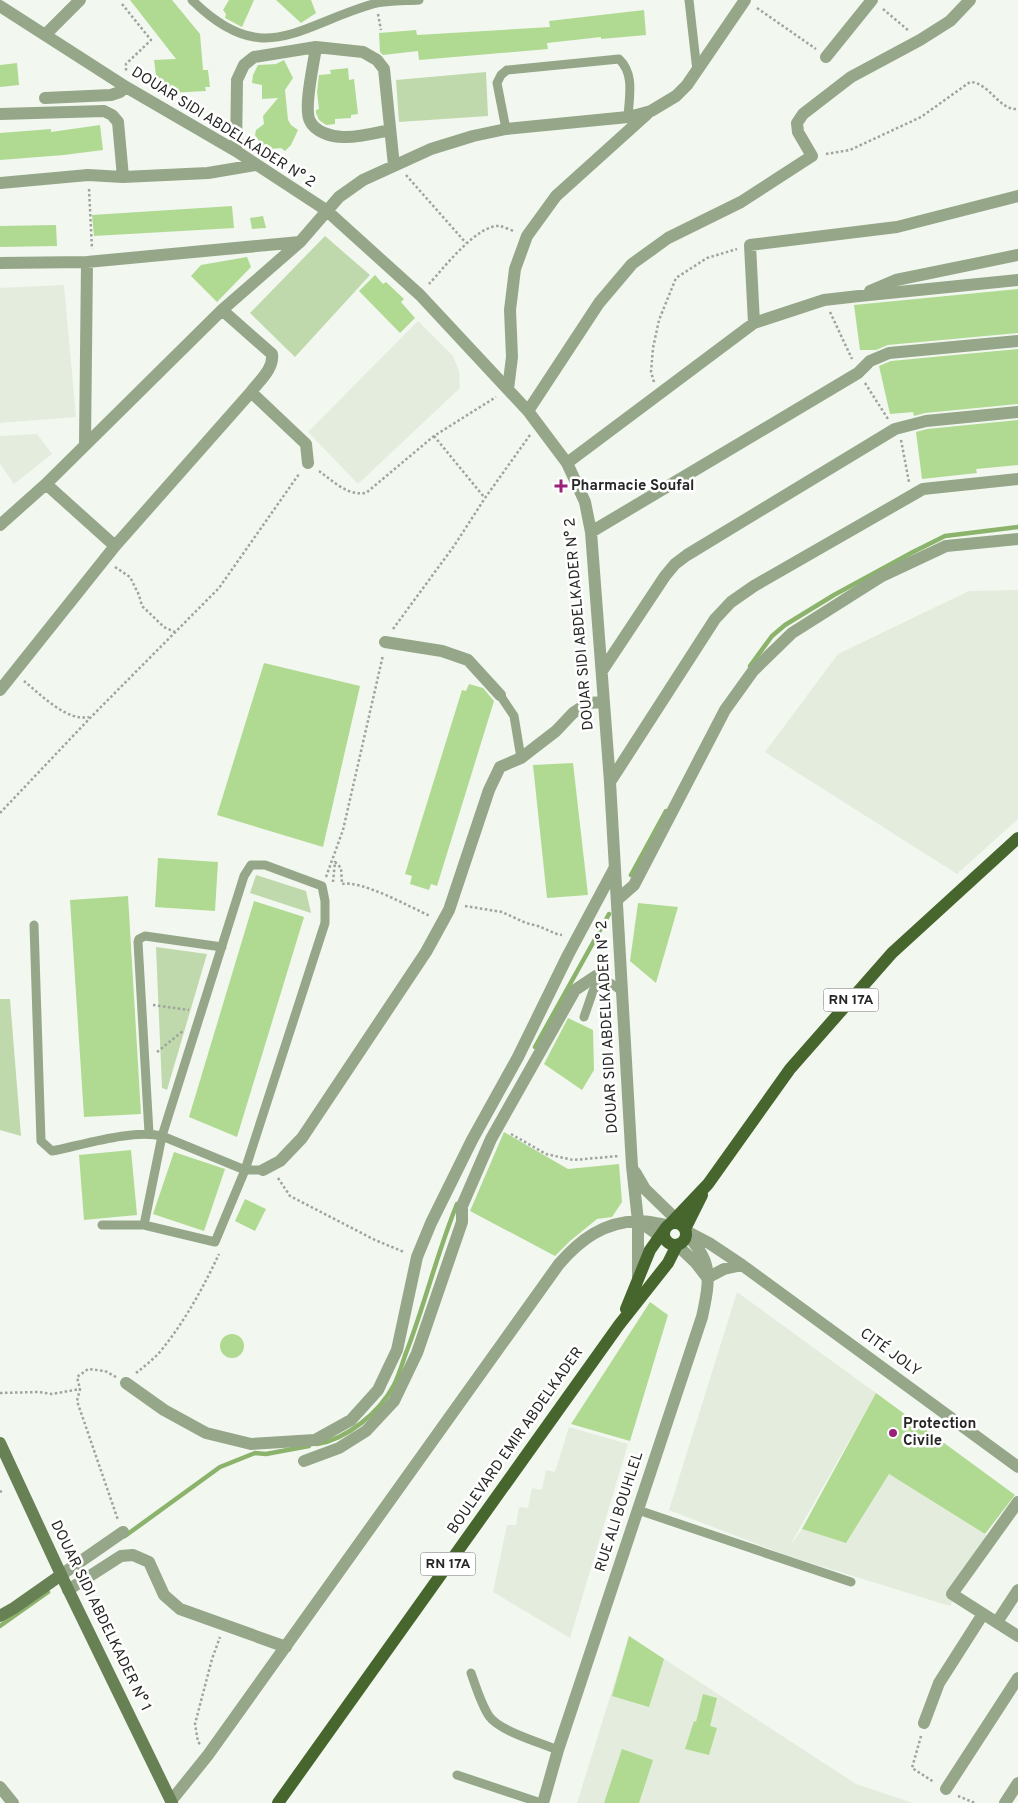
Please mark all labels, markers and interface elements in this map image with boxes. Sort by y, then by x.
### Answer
street label: DOUAR SIDI ABDELKADER N° 2 [127,63,319,193]
place label: Pharmacie Soufal [571,477,694,496]
marker: Pharmacie Soufal [555,480,567,492]
street label: DOUAR SIDI ABDELKADER N° 2 [561,517,599,731]
street label: DOUAR SIDI ABDELKADER N° 2 [593,920,623,1134]
road number: RN 17A [824,988,878,1012]
street label: CITÉ JOLY [856,1324,925,1382]
street label: BOULEVARD EMIR ABDELKADER [444,1344,588,1538]
place label: Protection Civile [903,1415,976,1451]
marker: Protection Civile [887,1427,899,1439]
street label: RUE ALI BOUHLEL [592,1449,648,1575]
street label: DOUAR SIDI ABDELKADER N° 1 [45,1517,155,1715]
road number: RN 17A [420,1552,476,1576]

